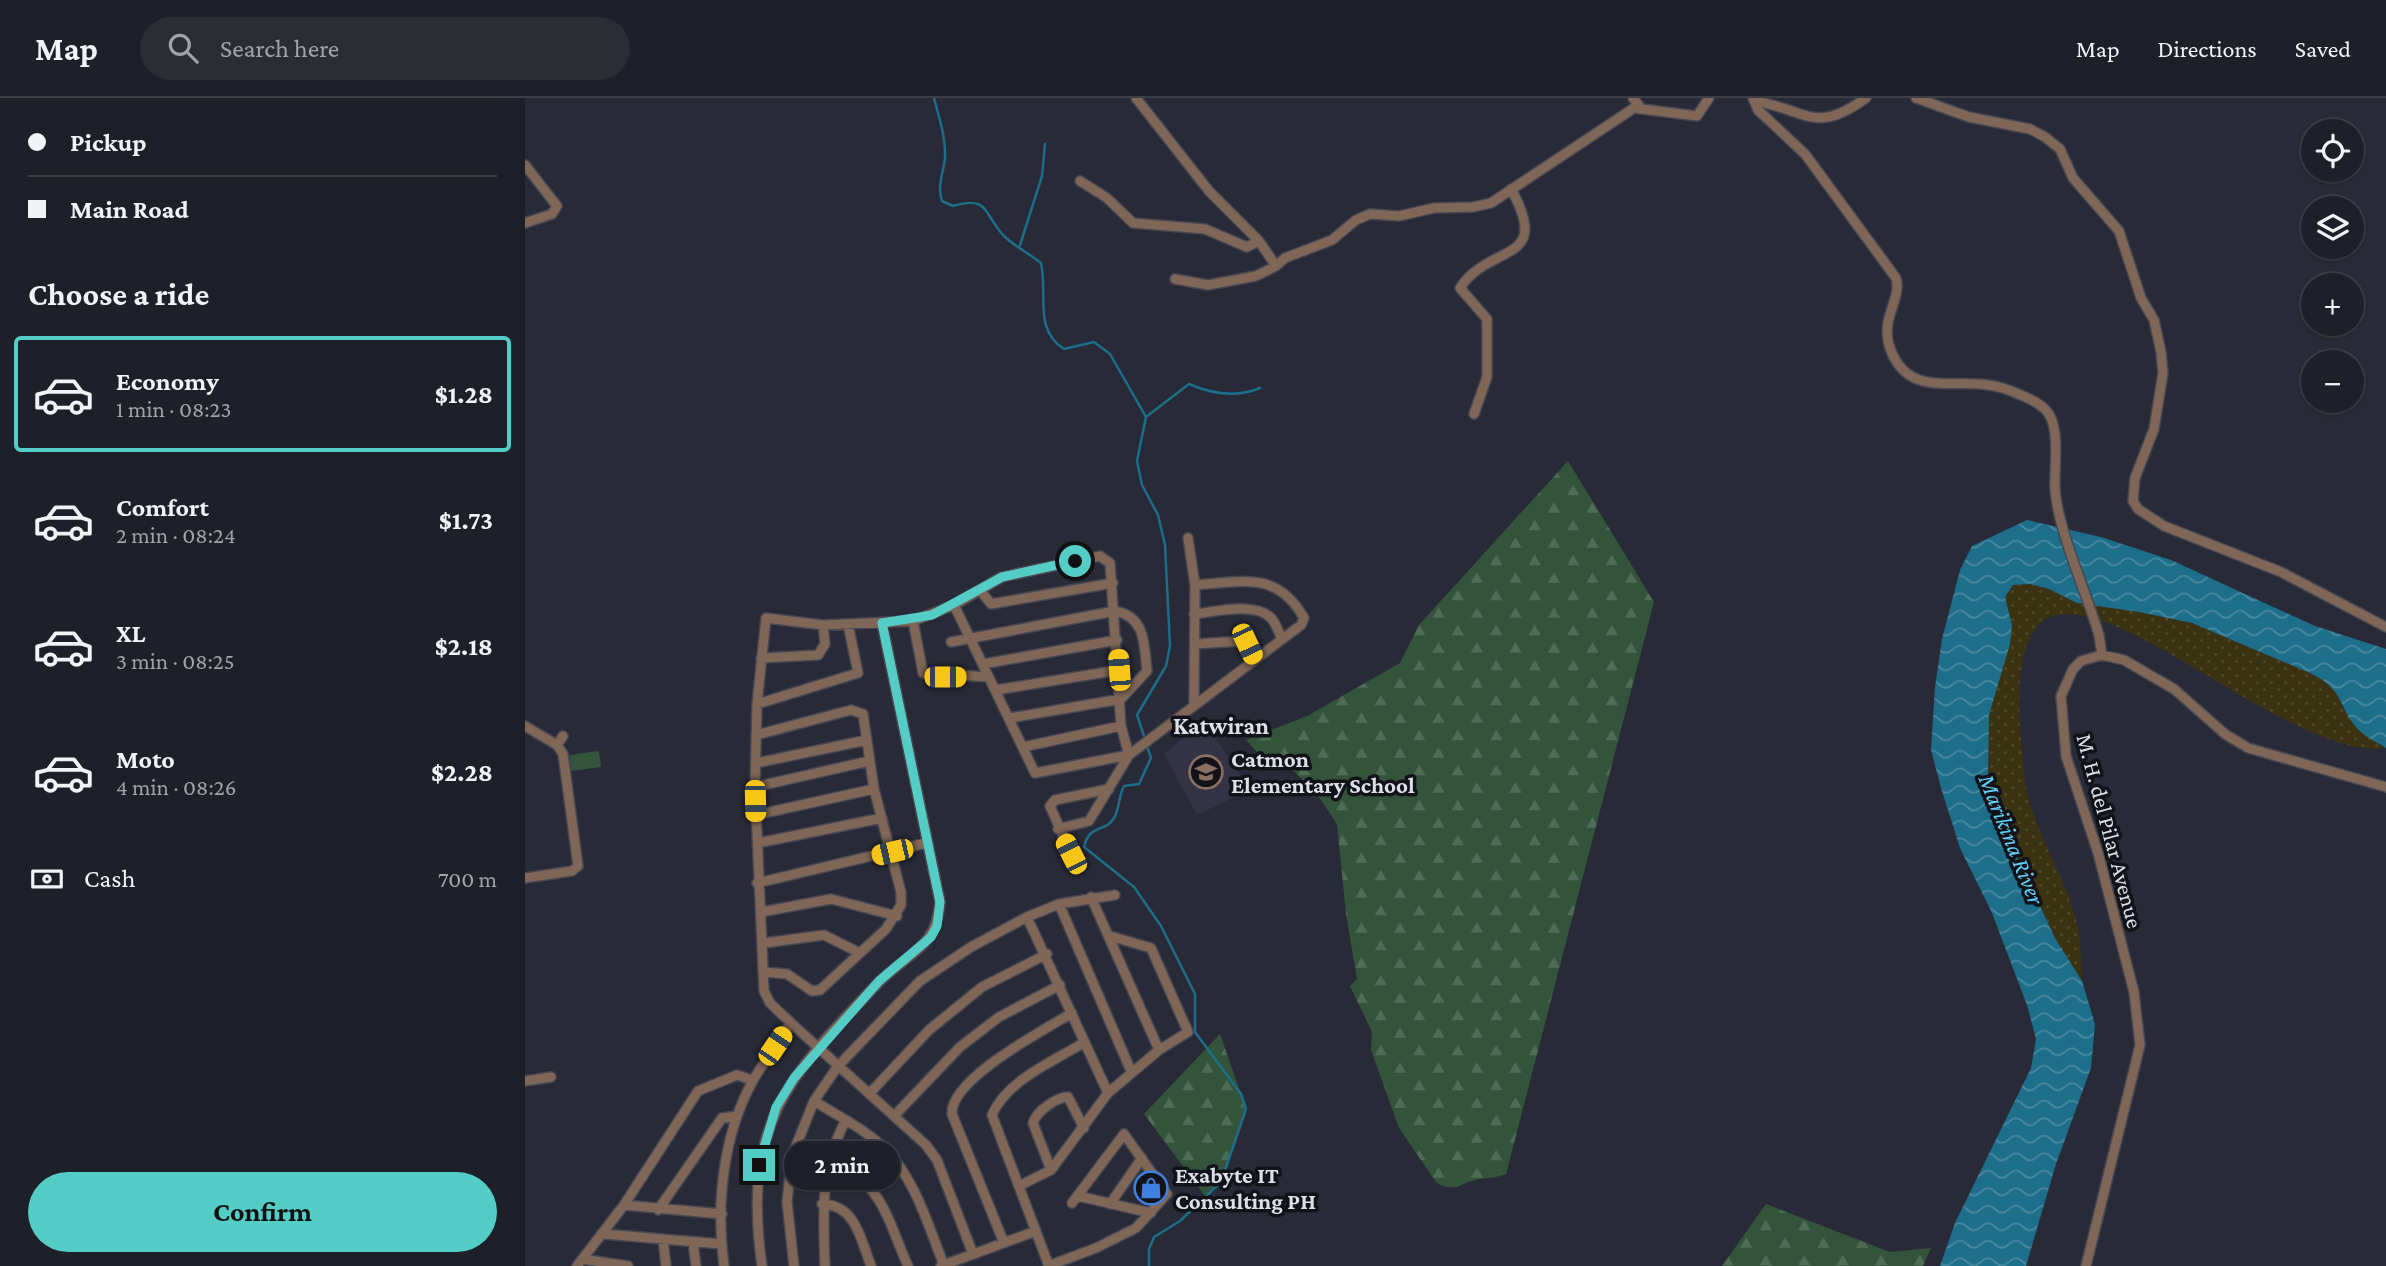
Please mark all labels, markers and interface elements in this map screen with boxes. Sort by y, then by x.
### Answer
search box [140,17,630,80]
icon: search [164,29,202,67]
text: Map [35,30,98,67]
text: Search here [220,34,339,63]
text: Map [2076,35,2120,62]
text: Directions [2158,35,2257,62]
text: Saved [2295,35,2351,62]
map controls [2301,119,2364,413]
button: locate [2301,119,2364,182]
text: Pickup [70,128,147,157]
text: Main Road [70,195,189,224]
button: layers [2301,196,2364,259]
button: + [2301,273,2364,336]
text: Choose a ride [28,276,209,312]
button: − [2301,350,2364,413]
icon: car [32,363,95,426]
text: Economy [116,367,219,396]
text: $1.28 [435,380,493,409]
text: 1 min · 08:23 [116,396,231,422]
icon: car [32,489,95,552]
text: Comfort [116,493,209,522]
text: $1.73 [439,506,493,535]
text: 2 min · 08:24 [116,522,236,548]
route start [1059,545,1091,577]
icon: car [32,615,95,678]
text: XL [116,619,145,648]
car [1229,621,1266,667]
text: $2.18 [435,632,493,661]
text: 3 min · 08:25 [116,648,235,674]
car [1108,648,1131,692]
car [925,667,967,688]
district label: Katwiran [1173,712,1269,739]
street label: M. H. del Pilar Avenue [2072,731,2148,931]
icon: car [32,741,95,804]
text: Moto [116,745,175,774]
place label: Catmon Elementary School [1231,746,1415,798]
school or university icon: Catmon Elementary School [1187,753,1225,791]
text: $2.28 [431,758,493,787]
water label: Marikina River [1973,769,2051,909]
text: 4 min · 08:26 [116,774,236,800]
car [745,780,766,822]
car [1053,831,1090,877]
car [870,837,915,867]
icon: cash [28,860,66,898]
text: Cash [84,864,135,893]
text: 700 m [438,866,497,892]
car [755,1023,796,1069]
callout: 2 min [783,1140,899,1190]
route end [743,1149,775,1181]
text: 2 min [814,1152,870,1178]
place label: Exabyte IT Consulting PH [1175,1162,1316,1214]
shop icon: Exabyte IT Consulting PH [1132,1169,1170,1207]
button: Confirm [28,1172,497,1252]

